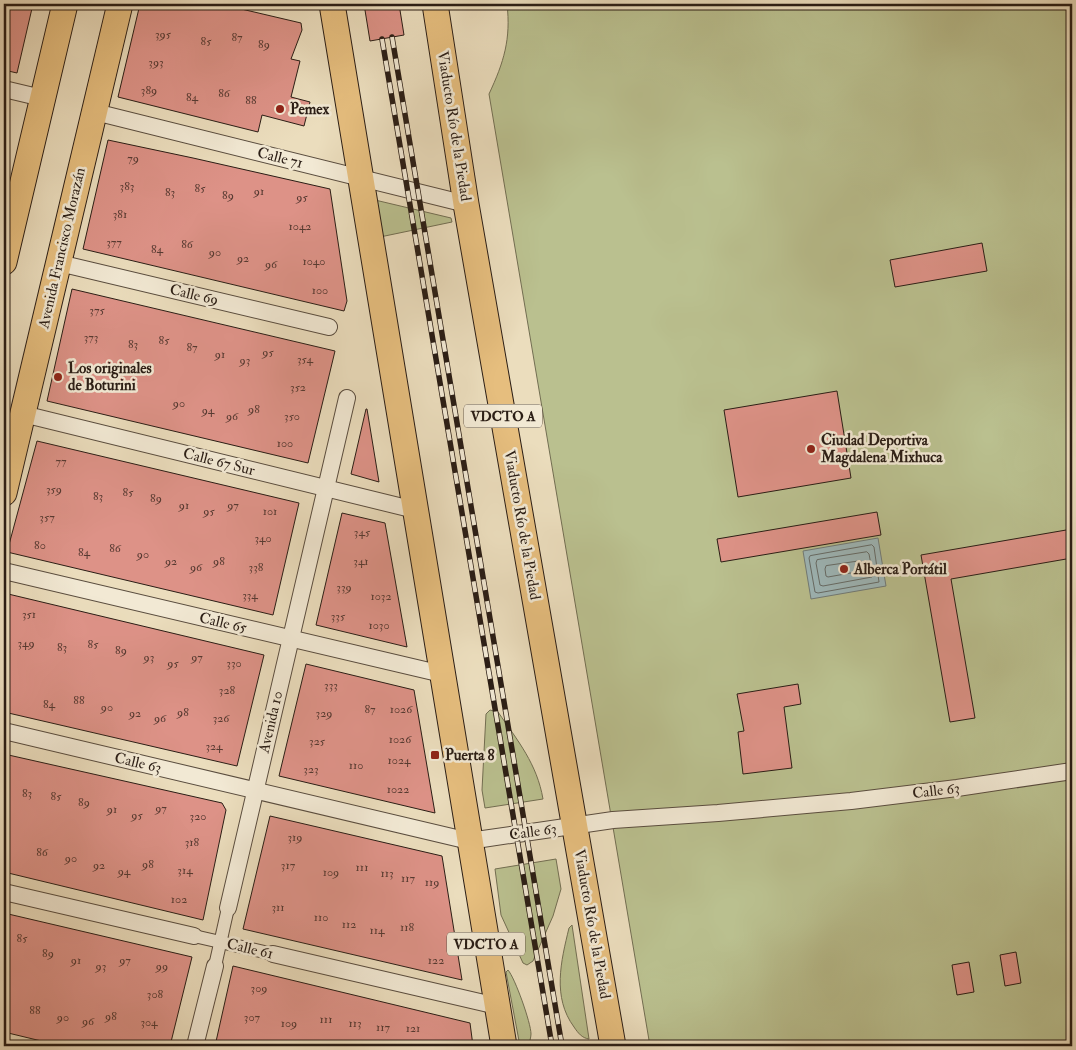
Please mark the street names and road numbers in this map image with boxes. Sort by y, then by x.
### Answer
street label: Viaducto Río de la Piedad [433,49,475,203]
street label: Calle 71 [255,143,305,173]
street label: Avenida Francisco Morazán [34,165,90,331]
street label: Calle 69 [168,280,220,310]
road number: VDCTO A [464,404,542,428]
street label: Calle 67 Sur [181,444,257,480]
street label: Viaducto Río de la Piedad [499,449,545,602]
street label: Calle 65 [197,608,249,638]
street label: Avenida 10 [254,689,287,756]
street label: Calle 63 [113,748,163,778]
street label: Calle 63 [911,779,961,803]
street label: Calle 63 [508,819,558,845]
street label: Viaducto Río de la Piedad [569,848,615,1001]
road number: VDCTO A [447,932,525,956]
street label: Calle 61 [225,934,275,964]

